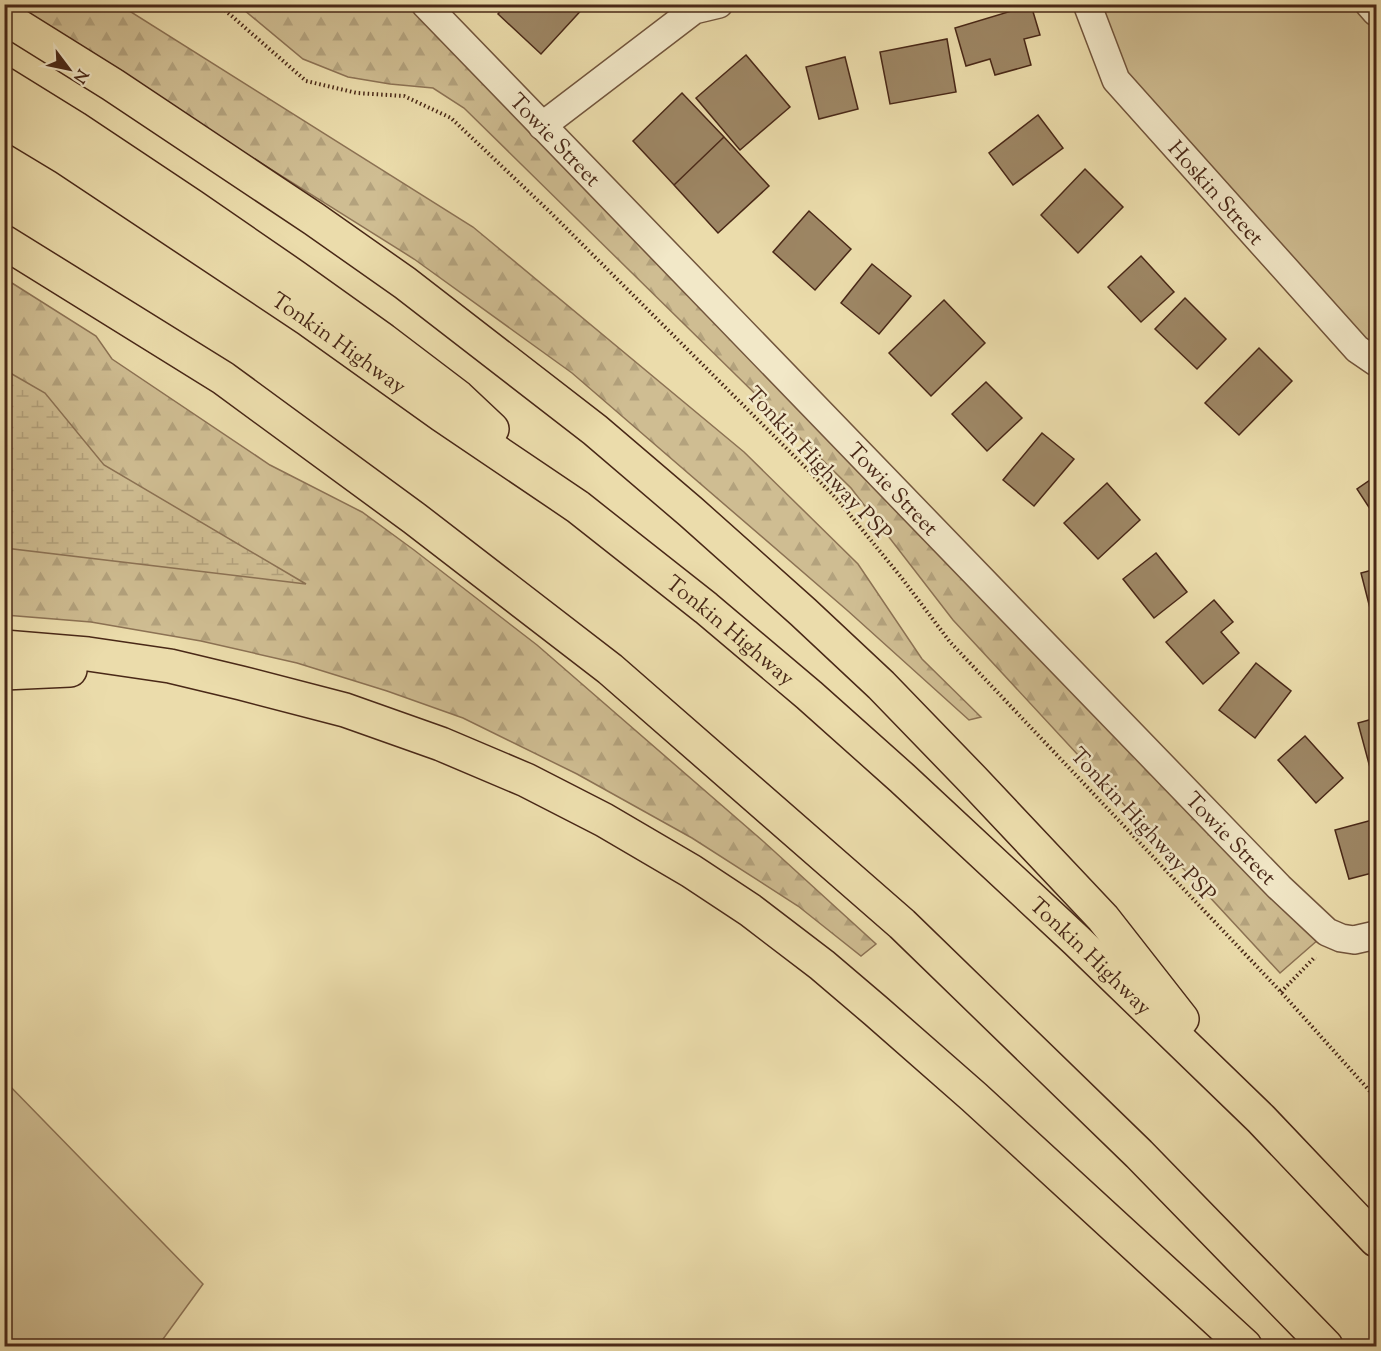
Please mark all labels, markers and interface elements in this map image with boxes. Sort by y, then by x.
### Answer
north arrow [39,39,99,99]
text: N [66,64,93,87]
street label: Towie Street [501,87,607,196]
street label: Hoskin Street [1159,135,1270,254]
street label: Tonkin Highway [264,286,412,404]
street label: Tonkin Highway PSP [737,381,898,550]
street label: Towie Street [838,437,945,545]
street label: Tonkin Highway [658,569,800,695]
street label: Tonkin Highway PSP [1061,742,1222,911]
street label: Towie Street [1176,786,1283,894]
street label: Tonkin Highway [1021,891,1158,1024]

